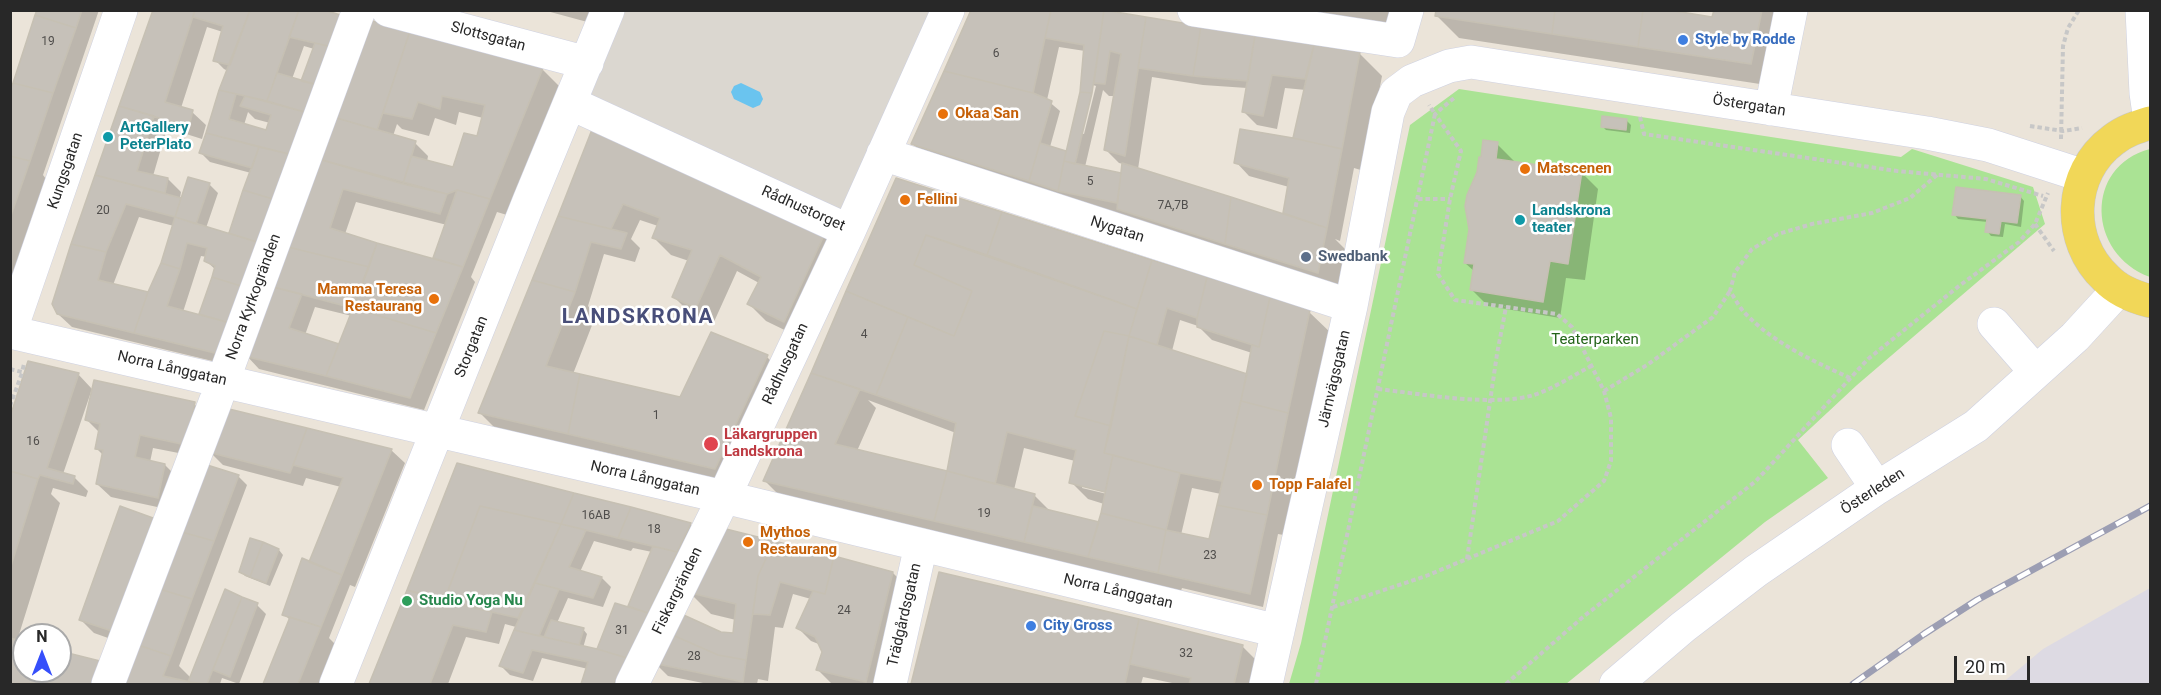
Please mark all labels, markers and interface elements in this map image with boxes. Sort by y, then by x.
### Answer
street label: Slottsgatan [449,18,527,56]
place label: Style by Rodde [1695,31,1795,49]
marker: Style by Rodde [1676,33,1690,47]
house number: 19 [41,35,55,49]
house number: 6 [993,47,999,61]
street label: Östergatan [1711,91,1787,121]
place label: Okaa San [955,105,1019,123]
marker: Okaa San [936,107,950,121]
place label: ArtGallery PeterPlato [120,119,191,154]
street label: Kungsgatan [44,130,88,212]
marker: ArtGallery PeterPlato [101,130,115,144]
place label: Matscenen [1537,160,1612,178]
marker: Matscenen [1518,162,1532,176]
house number: 5 [1087,175,1093,189]
street label: Rådhustorget [758,183,848,235]
place label: Fellini [917,191,957,209]
marker: Fellini [898,193,912,207]
house number: 7A,7B [1157,199,1189,213]
place label: Landskrona teater [1532,202,1611,237]
house number: 20 [96,204,110,218]
street label: Nygatan [1088,213,1146,247]
marker: Landskrona teater [1513,213,1527,227]
street label: Norra Kyrkogränden [223,232,285,362]
place label: Swedbank [1318,248,1388,266]
marker: Swedbank [1299,250,1313,264]
place label: Mamma Teresa Restaurang [317,281,422,316]
marker: Mamma Teresa Restaurang [427,292,441,306]
district label: LANDSKRONA [562,305,714,331]
street label: Storgatan [451,313,493,381]
street label: Rådhusgatan [759,320,813,408]
house number: 4 [861,328,867,342]
street label: Järnvägsgatan [1315,329,1355,429]
park label: Teaterparken [1551,331,1639,349]
street label: Norra Långgatan [115,348,229,390]
house number: 1 [653,409,659,423]
place label: Läkargruppen Landskrona [724,426,817,461]
house number: 16 [26,435,40,449]
marker: Läkargruppen Landskrona [702,435,720,453]
street label: Norra Långgatan [588,458,702,500]
street label: Österleden [1838,465,1908,519]
place label: Topp Falafel [1269,476,1351,494]
marker: Topp Falafel [1250,478,1264,492]
house number: 19 [977,507,991,521]
house number: 16AB [582,509,610,523]
house number: 18 [647,523,661,537]
place label: Mythos Restaurang [760,524,837,559]
marker: Mythos Restaurang [741,535,755,549]
street label: Fiskargränden [649,544,707,638]
house number: 23 [1203,549,1217,563]
street label: Trädgårdsgatan [884,562,926,668]
street label: Norra Långgatan [1061,571,1175,613]
place label: Studio Yoga Nu [419,592,523,610]
marker: Studio Yoga Nu [400,594,414,608]
house number: 24 [837,604,851,618]
place label: City Gross [1043,617,1113,635]
marker: City Gross [1024,619,1038,633]
north arrow [12,623,72,683]
house number: 31 [615,624,629,638]
text: N [36,627,48,646]
scale bar [1957,644,2034,682]
house number: 32 [1179,647,1193,661]
house number: 28 [687,650,701,664]
text: 20 m [1965,656,2005,677]

